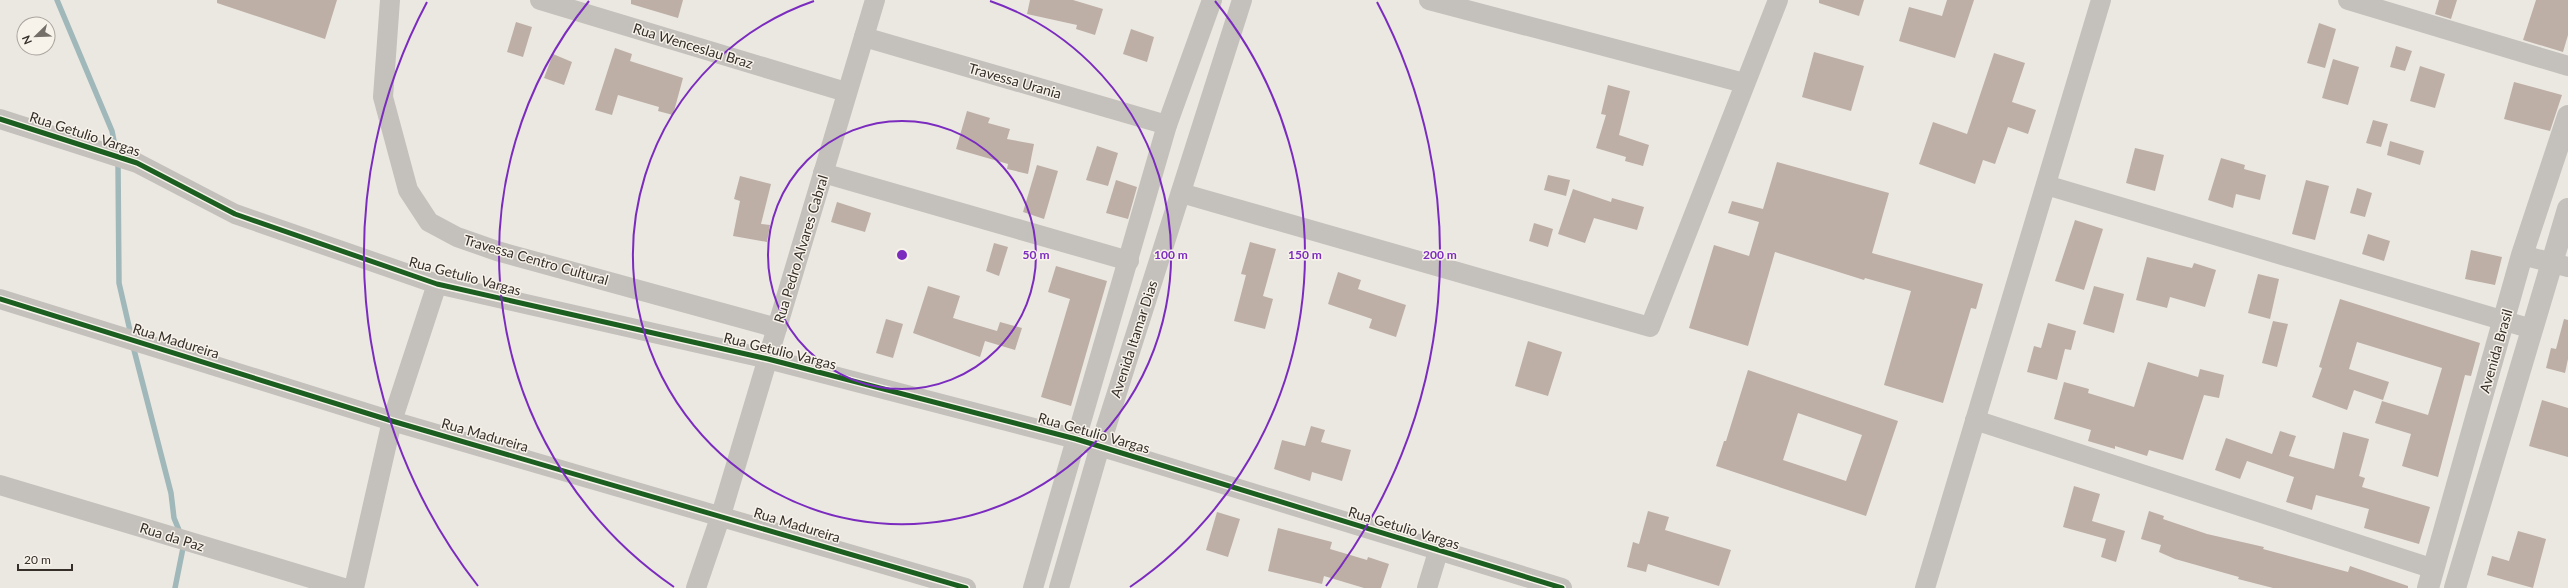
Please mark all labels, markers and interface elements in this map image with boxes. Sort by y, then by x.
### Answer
north arrow [16,16,56,56]
street label: Rua Wenceslau Braz [631,19,755,72]
text: N [19,34,34,47]
street label: Travessa Urania [967,59,1064,102]
street label: Rua Getulio Vargas [28,108,143,159]
street label: Rua Pedro Alvares Cabral [770,173,831,325]
street label: Travessa Centro Cultural [462,231,610,288]
text: 50 m [1023,247,1049,262]
text: 100 m [1154,247,1188,262]
text: 150 m [1288,247,1322,262]
text: 200 m [1423,247,1457,262]
centre of rings [895,248,909,262]
street label: Rua Getulio Vargas [407,252,523,299]
street label: Avenida Itamar Dias [1107,278,1161,400]
street label: Avenida Brasil [2475,307,2516,395]
street label: Rua Madureira [131,319,222,362]
street label: Rua Getulio Vargas [722,328,838,373]
street label: Rua Getulio Vargas [1036,408,1152,457]
street label: Rua Madureira [440,414,531,455]
street label: Rua Madureira [752,503,843,546]
street label: Rua Getulio Vargas [1346,503,1462,553]
street label: Rua da Paz [138,519,207,554]
scale bar [18,546,72,572]
text: 20 m [24,552,51,567]

